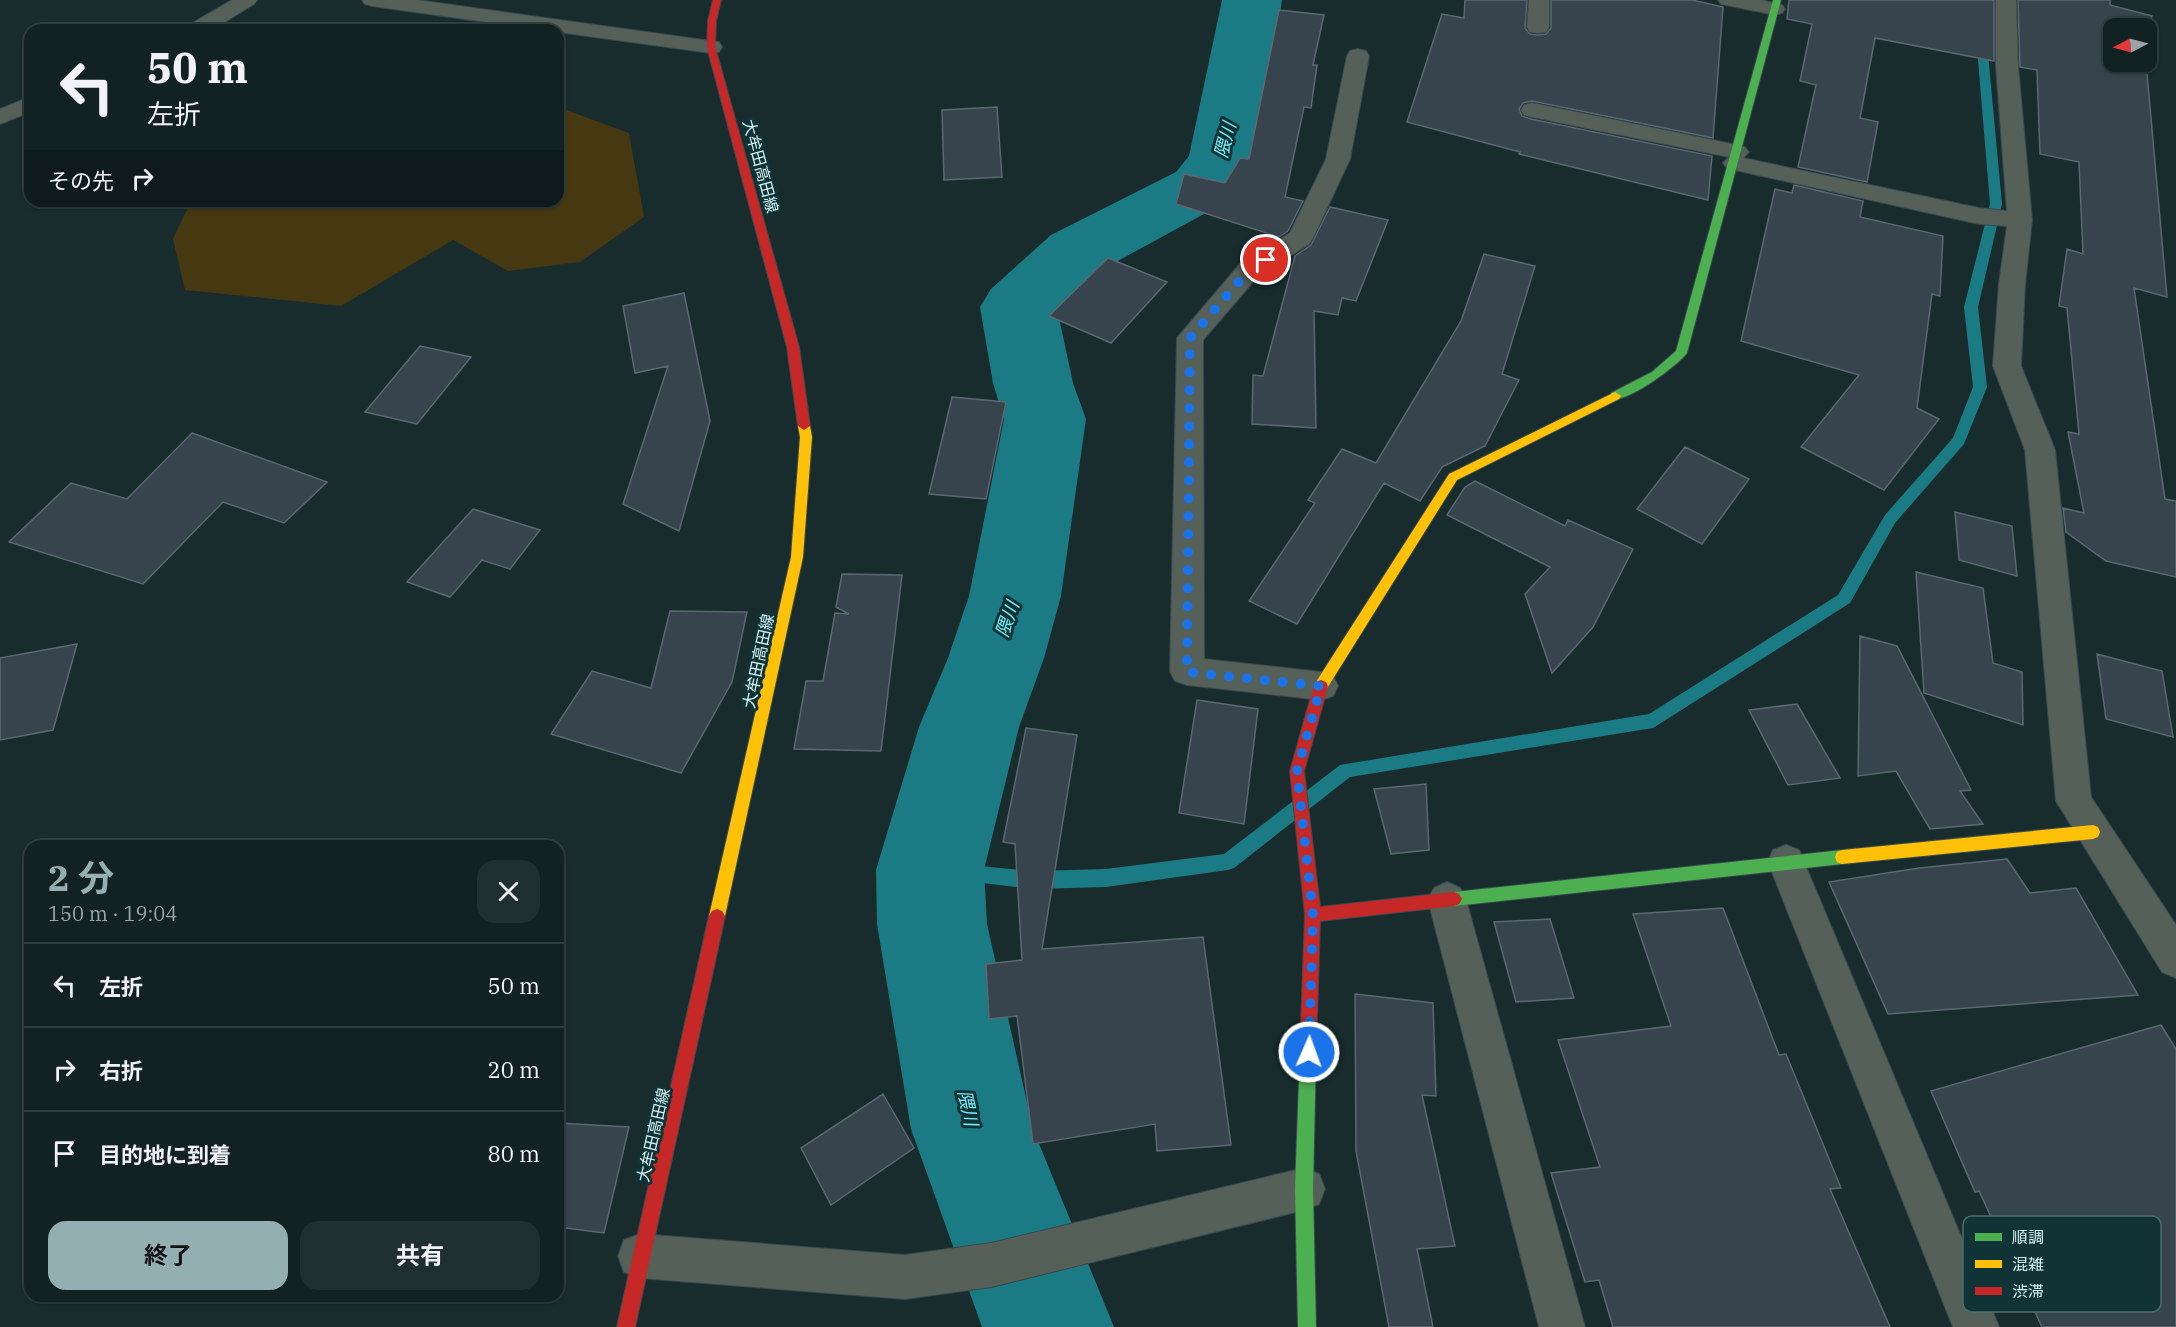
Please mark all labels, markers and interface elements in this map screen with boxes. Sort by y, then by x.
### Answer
north arrow [2103,18,2157,72]
map controls [2103,18,2157,72]
text: 50 m [147,40,248,95]
icon: left [48,48,126,126]
text: 左折 [147,96,201,131]
street label: 大牟田高田線 [739,117,783,215]
water label: 隈川 [1209,118,1241,160]
icon: right [126,162,159,195]
text: その先 [48,166,114,195]
pin [1240,234,1291,285]
icon: arrive [1249,243,1282,276]
water label: 隈川 [990,596,1024,640]
street label: 大牟田高田線 [738,612,778,710]
text: 2 分 [48,854,114,901]
button: close [477,860,540,923]
text: 150 m · 19:04 [48,900,177,927]
icon: left [48,969,81,1002]
text: 50 m [488,971,540,1000]
text: 左折 [99,972,143,1001]
position arrow [1277,1020,1341,1084]
icon: right [48,1053,81,1086]
text: 20 m [488,1055,540,1084]
text: 右折 [99,1056,143,1085]
street label: 大牟田高田線 [632,1086,674,1184]
water label: 隈川 [953,1088,983,1130]
icon: arrive [48,1137,81,1170]
text: 80 m [488,1139,540,1168]
text: 目的地に到着 [99,1140,231,1169]
legend [1963,1216,2161,1312]
button: 終了 [48,1221,288,1290]
button: 共有 [300,1221,540,1290]
text: 順調 [2012,1227,2044,1247]
text: 混雑 [2012,1254,2044,1274]
text: 渋滞 [2012,1281,2044,1301]

